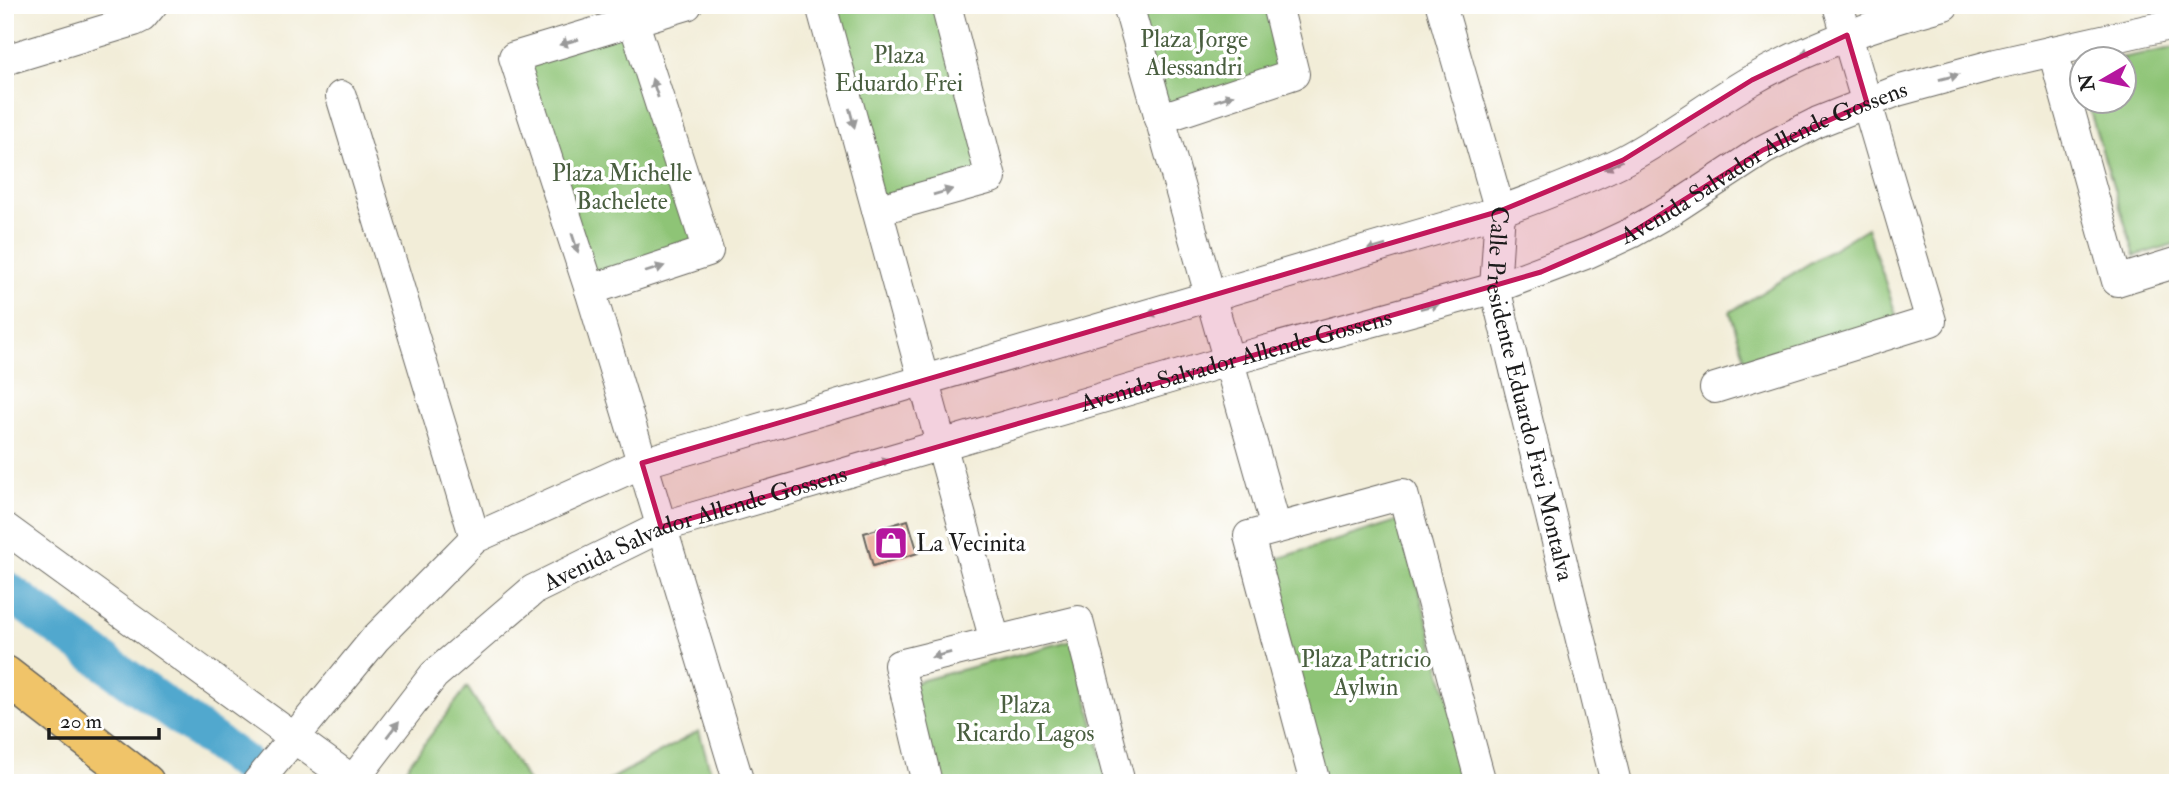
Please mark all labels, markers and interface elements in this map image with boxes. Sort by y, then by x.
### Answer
park label: Plaza Jorge Alessandri [1140,24,1248,83]
one-way arrow [558,37,579,47]
park label: Plaza Eduardo Frei [835,40,963,99]
one-way arrow [1800,45,1820,57]
north arrow [2068,46,2138,116]
one-way arrow [1938,71,1960,82]
text: N [2074,71,2101,94]
street label: Avenida Salvador Allende Gossens [1614,73,1911,252]
one-way arrow [649,77,660,98]
one-way arrow [1214,92,1235,103]
one-way arrow [847,108,858,130]
park label: Plaza Michelle Bachelete [552,158,692,217]
one-way arrow [1603,159,1623,171]
one-way arrow [933,186,954,196]
street label: Calle Presidente Eduardo Frei Montalva [1479,205,1582,585]
one-way arrow [570,232,580,253]
one-way arrow [1365,243,1386,253]
one-way arrow [644,263,665,273]
one-way arrow [1419,300,1441,311]
street label: Avenida Salvador Allende Gossens [1075,301,1395,419]
one-way arrow [1147,307,1168,317]
one-way arrow [871,456,892,466]
street label: Avenida Salvador Allende Gossens [537,458,851,599]
shop icon: La Vecinita [872,524,910,562]
place label: La Vecinita [916,528,1027,559]
park label: Plaza Patricio Aylwin [1301,644,1431,703]
one-way arrow [930,650,952,661]
park label: Plaza Ricardo Lagos [955,690,1095,749]
scale bar [49,697,159,741]
text: 20 m [60,708,102,735]
one-way arrow [385,720,400,738]

